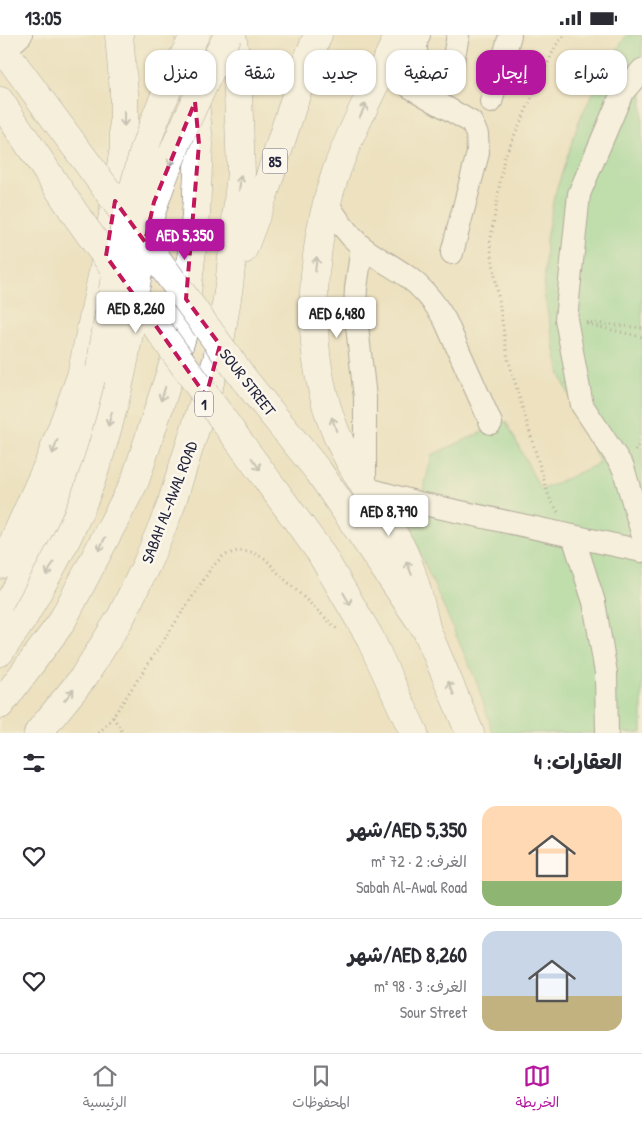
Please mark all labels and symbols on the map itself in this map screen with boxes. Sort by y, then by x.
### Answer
one-way arrow [358,103,368,118]
one-way arrow [119,110,129,126]
road number: 85 [262,149,288,173]
one-way arrow [166,151,176,166]
one-way arrow [235,176,245,192]
pin: AED 5,350 [128,219,242,261]
one-way arrow [311,257,321,273]
pin: AED 8,260 [79,291,193,334]
pin: AED 6,480 [280,297,394,339]
street label: SOUR STREET [215,344,282,421]
one-way arrow [158,386,168,402]
road number: 1 [195,391,213,417]
one-way arrow [105,410,114,426]
one-way arrow [328,417,338,433]
street label: SABAH AL-AWAL ROAD [136,437,203,566]
one-way arrow [50,439,59,455]
one-way arrow [251,457,261,471]
pin: AED 8,790 [332,495,446,537]
one-way arrow [97,537,107,552]
one-way arrow [45,561,54,576]
one-way arrow [404,561,413,576]
one-way arrow [342,591,352,606]
one-way arrow [446,681,456,696]
one-way arrow [63,689,74,702]

